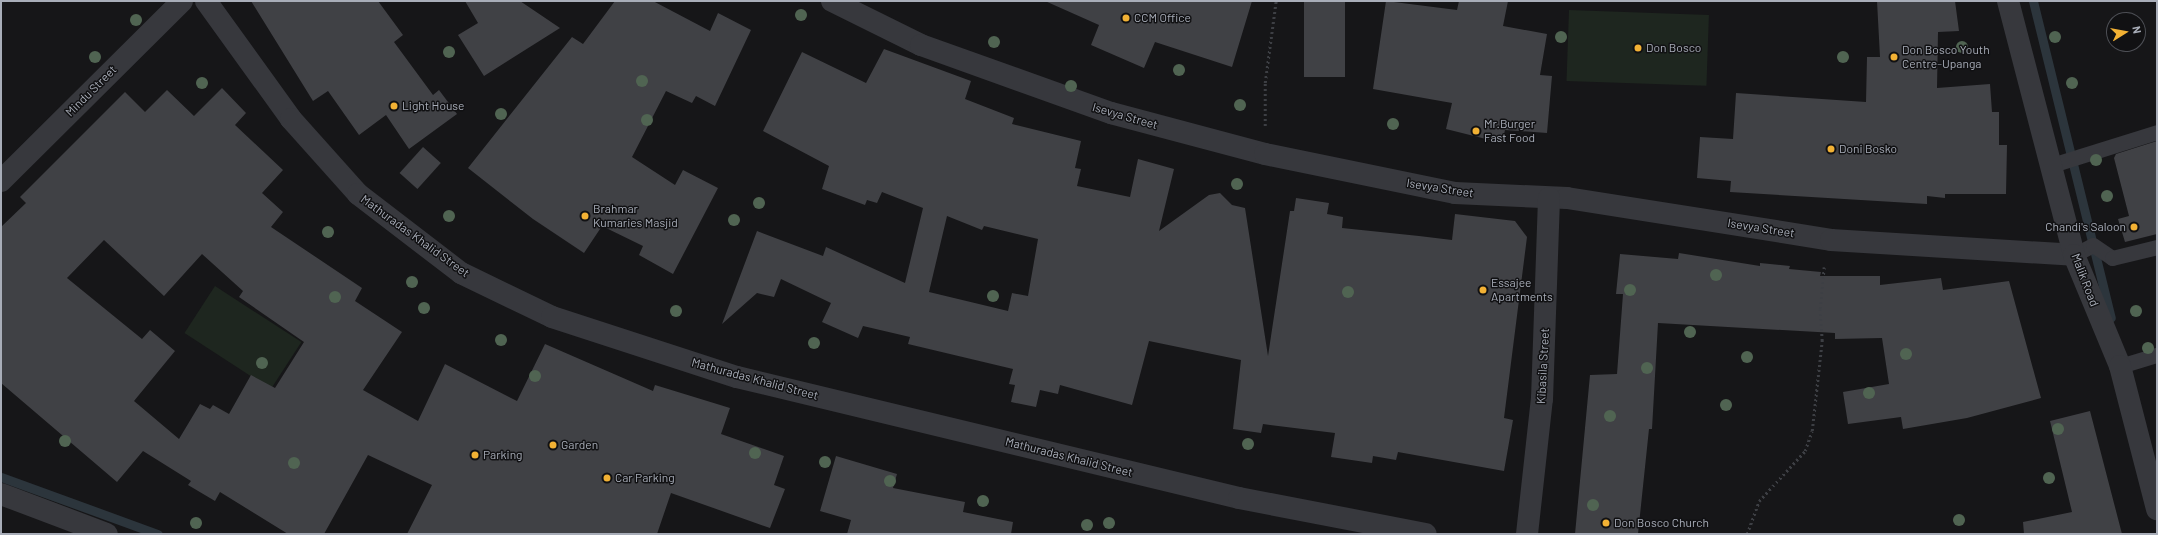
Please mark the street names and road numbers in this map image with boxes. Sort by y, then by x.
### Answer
street label: Mindu Street [63,63,119,119]
street label: Isevya Street [1091,100,1159,132]
street label: Isevya Street [1406,176,1474,200]
street label: Mathuradas Khalid Street [358,192,472,280]
street label: Isevya Street [1727,216,1795,240]
street label: Malik Road [2068,252,2102,308]
street label: Kibasila Street [1534,328,1552,404]
street label: Mathuradas Khalid Street [690,355,820,403]
street label: Mathuradas Khalid Street [1004,434,1134,480]

